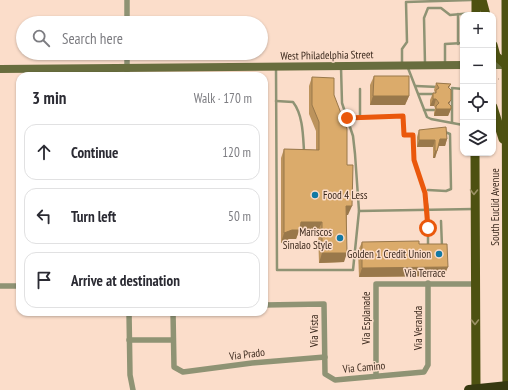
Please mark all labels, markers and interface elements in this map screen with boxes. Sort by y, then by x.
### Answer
map controls [460,12,496,156]
button: + [460,12,496,48]
search box [16,16,268,60]
icon: search [30,27,52,49]
text: Search here [62,29,123,48]
street label: West Philadelphia Street [280,47,374,63]
button: − [460,48,496,84]
button: locate [460,84,496,120]
text: 3 min [32,87,66,109]
text: Walk · 170 m [194,90,252,107]
route end [338,109,356,127]
button: layers [460,120,496,156]
icon: ahead [33,141,55,163]
text: Continue [71,143,118,162]
text: 120 m [222,144,251,161]
street label: South Euclid Avenue [488,168,502,246]
place label: Food 4 Less [323,188,368,202]
one-way arrow [470,189,479,195]
marker: Food 4 Less [310,190,320,200]
icon: left [33,205,55,227]
text: Turn left [71,207,116,226]
text: 50 m [228,208,251,225]
route start [419,219,437,237]
place label: Mariscos Sinalao Style [283,225,332,252]
marker: Mariscos Sinalao Style [335,233,345,243]
place label: Golden 1 Credit Union [347,247,431,261]
marker: Golden 1 Credit Union [434,249,444,259]
street label: Via Terrace [404,266,446,280]
icon: arrive [33,269,55,291]
text: Arrive at destination [71,271,180,290]
street label: Via Esplanade [359,291,373,345]
street label: Via Veranda [411,306,425,351]
street label: Via Vista [307,315,321,348]
one-way arrow [471,319,479,325]
street label: Via Prado [227,345,266,363]
street label: Via Camino [341,358,386,376]

